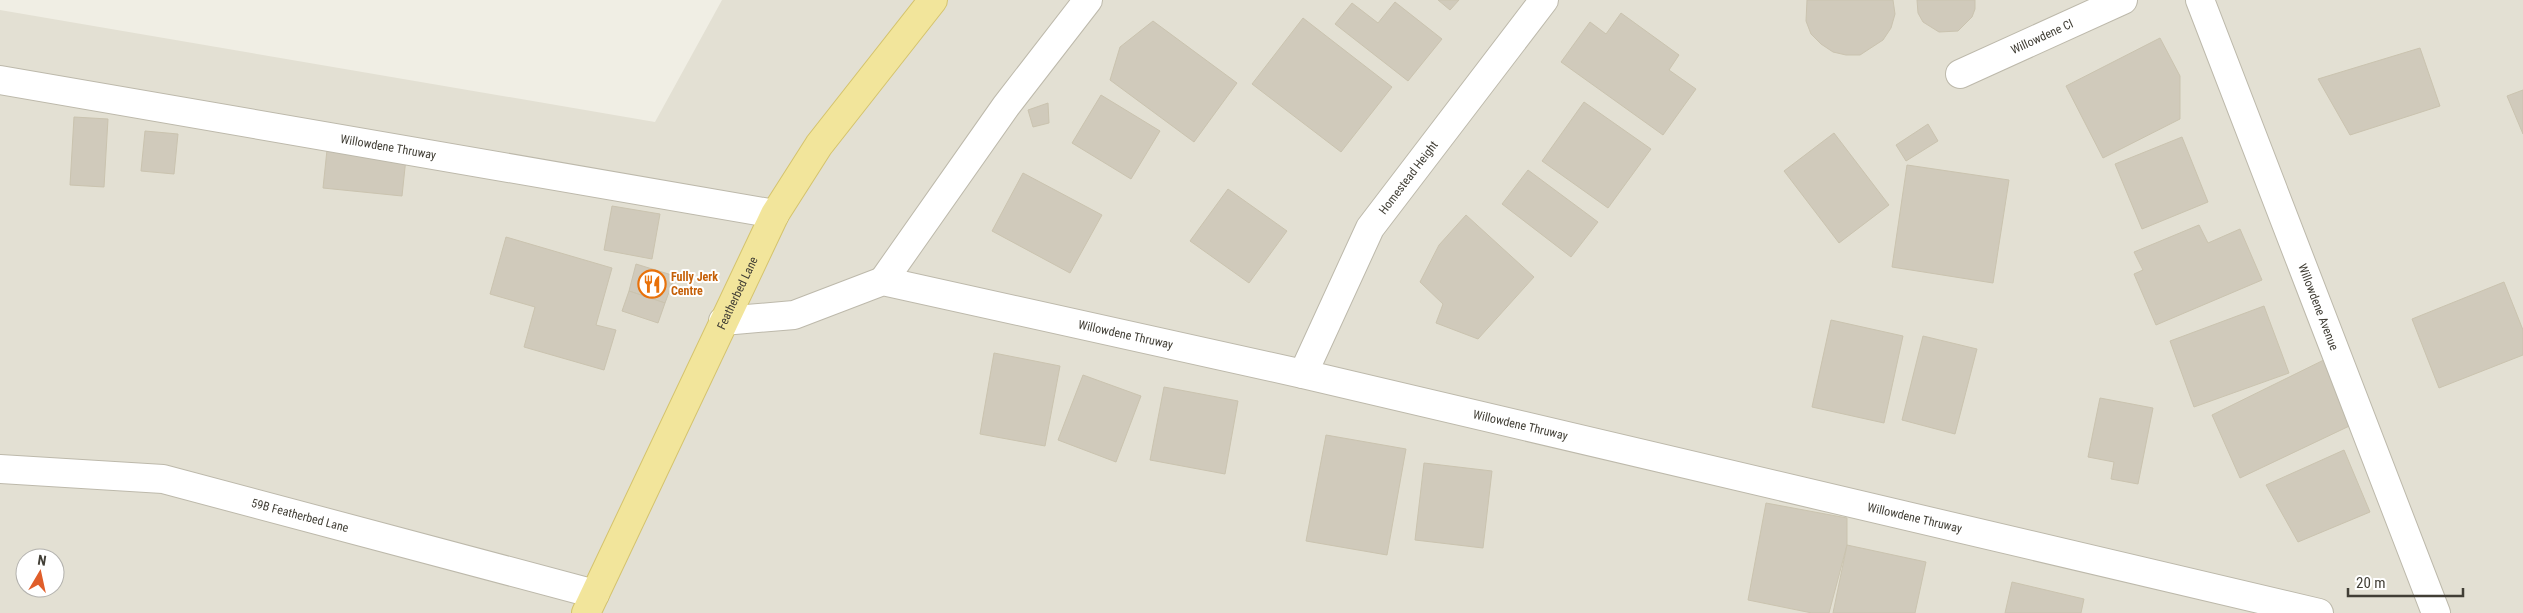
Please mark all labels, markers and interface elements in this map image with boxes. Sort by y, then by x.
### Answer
street label: Willowdene Cl [2009,17,2075,57]
street label: Willowdene Thruway [339,132,437,162]
street label: Homestead Height [1376,138,1441,217]
street label: Featherbed Lane [714,254,761,332]
street label: Willowdene Avenue [2295,262,2341,353]
restaurant icon: Fully Jerk Centre [637,269,667,299]
place label: Fully Jerk Centre [671,270,718,298]
street label: Willowdene Thruway [1077,317,1174,352]
street label: Willowdene Thruway [1472,407,1569,443]
street label: 59B Featherbed Lane [250,496,350,535]
street label: Willowdene Thruway [1866,500,1963,536]
north arrow [15,548,65,598]
text: N [37,552,48,569]
scale bar [2348,566,2463,598]
text: 20 m [2356,574,2386,592]

